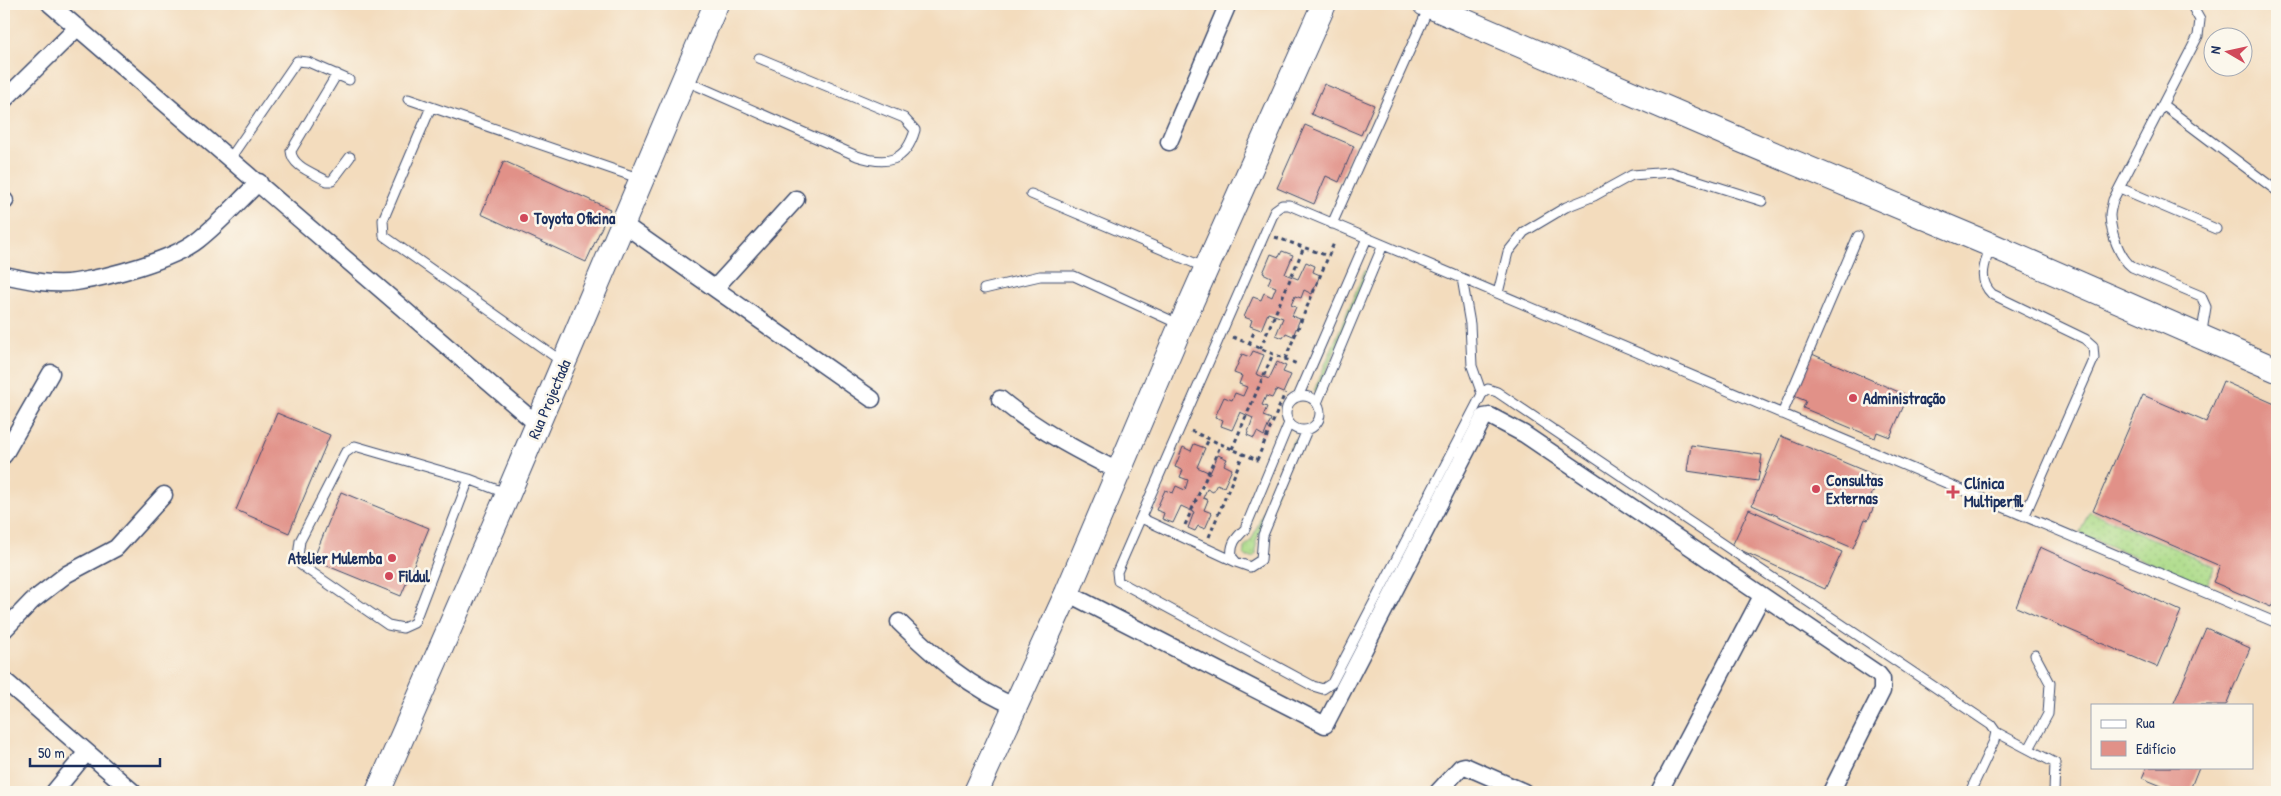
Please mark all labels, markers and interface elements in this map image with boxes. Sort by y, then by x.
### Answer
north arrow [2204,28,2254,78]
text: N [2205,44,2225,55]
place label: Toyota Oficina [533,207,616,230]
marker: Toyota Oficina [518,212,530,224]
street label: Rua Projectada [522,356,576,442]
place label: Administração [1863,387,1946,409]
marker: Administração [1847,392,1859,404]
place label: Consultas Externas [1826,469,1884,509]
place label: Clínica Multiperfil [1964,472,2024,513]
marker: Consultas Externas [1810,483,1822,495]
marker: Clínica Multiperfil [1946,485,1960,499]
place label: Atelier Mulemba [288,547,383,569]
marker: Atelier Mulemba [386,552,398,564]
place label: Fildul [398,565,430,587]
marker: Fildul [383,570,395,582]
legend [2091,704,2254,768]
text: Rua [2136,712,2155,733]
scale bar [30,736,160,768]
text: Edifício [2136,738,2176,759]
text: 50 m [38,742,65,763]

